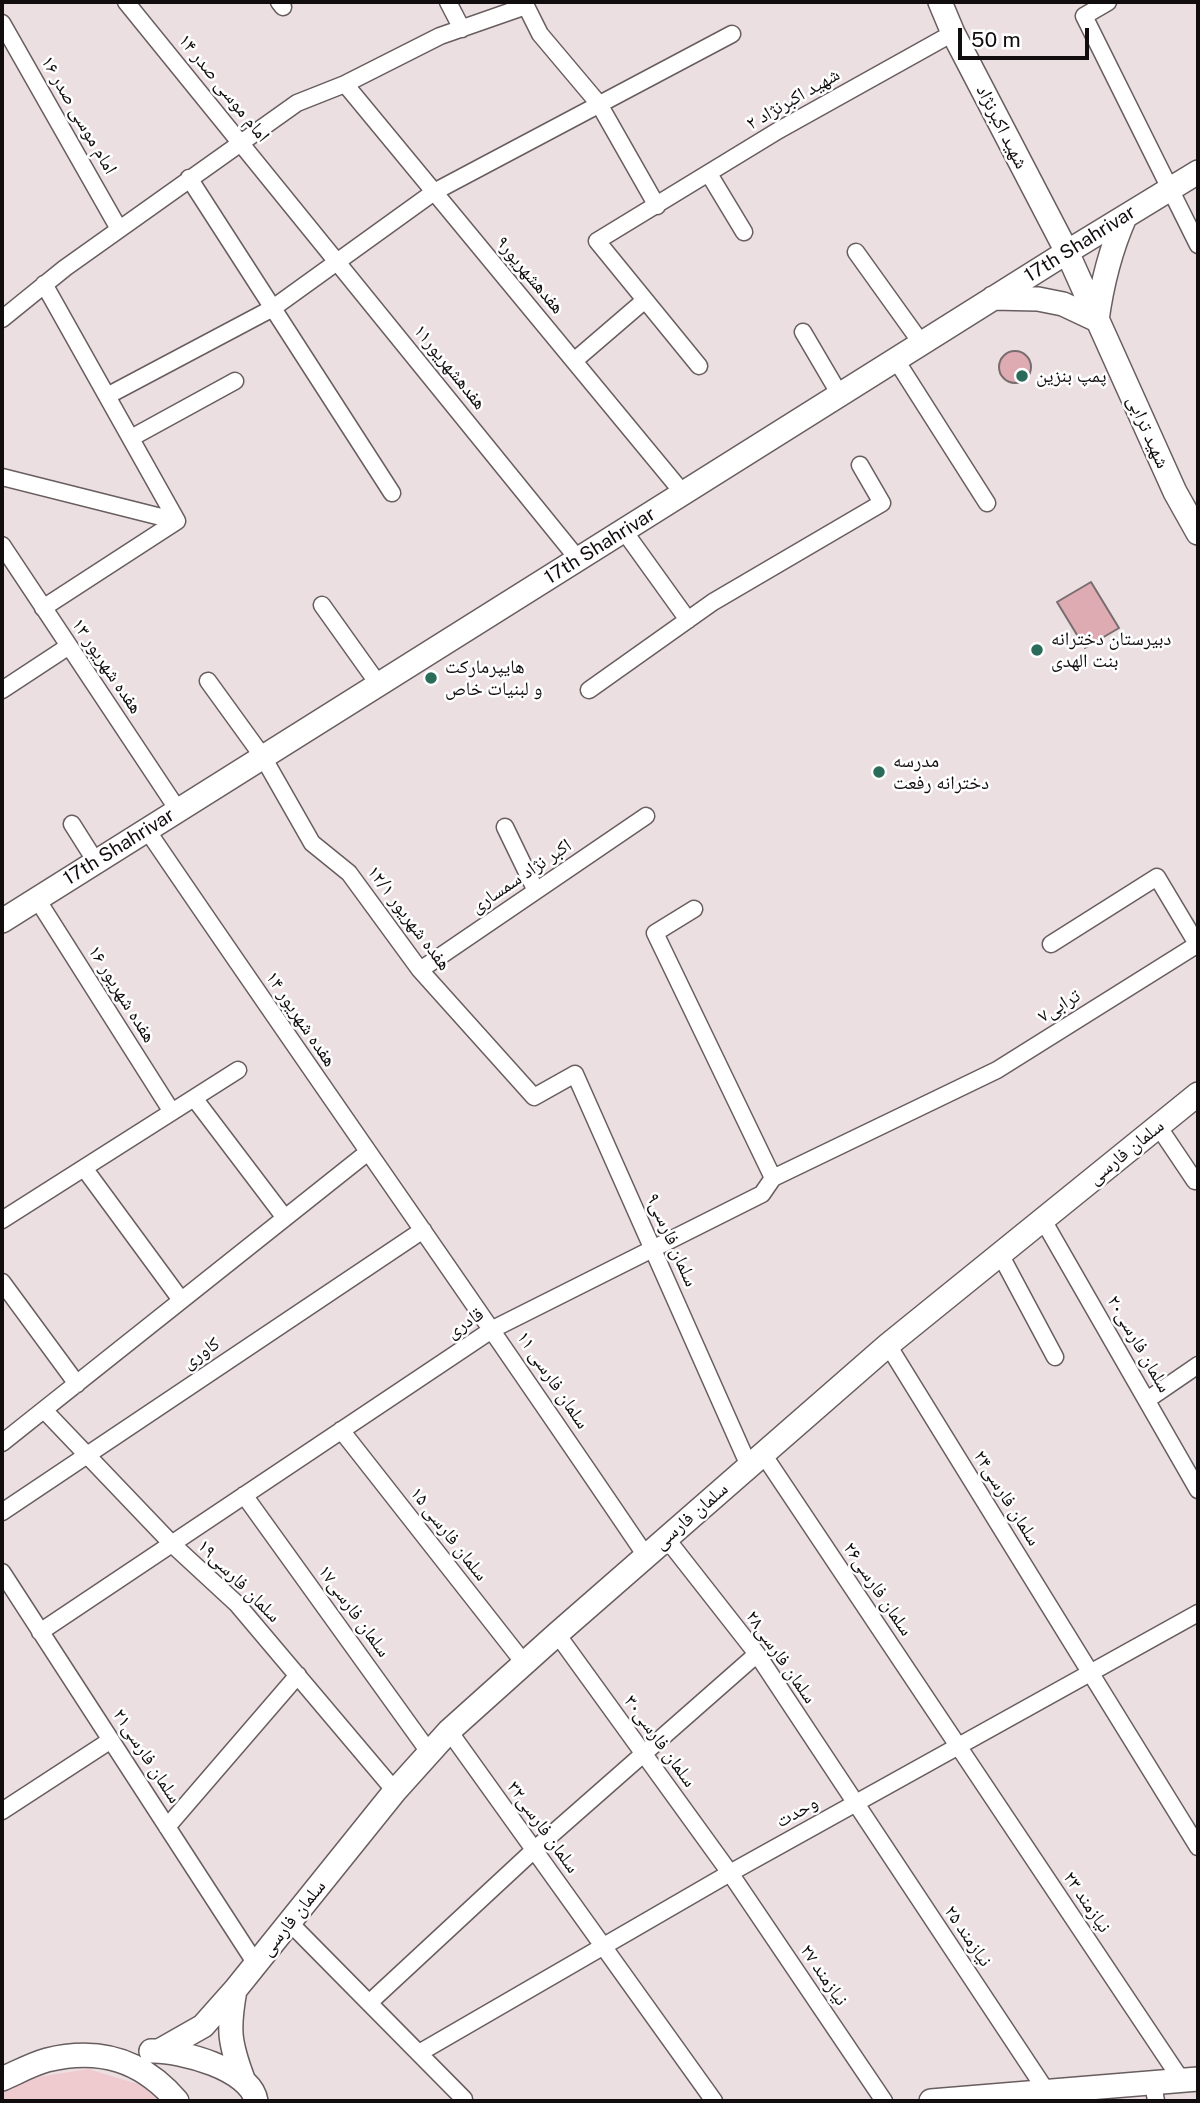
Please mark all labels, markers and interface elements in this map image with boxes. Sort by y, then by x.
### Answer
scale bar [962,14,1093,58]
text: 50 m [971,27,1021,52]
street label: امام موسی صدر ۱۴ [173,29,275,147]
street label: امام موسی صدر ۱۶ [36,52,122,178]
street label: شهید اکبرنژاد ۲ [742,63,844,135]
street label: شهید اکبرنژاد [971,81,1033,173]
street label: 17th Shahrivar [1020,201,1140,287]
street label: هفدهشهریور۹ [491,231,569,319]
street label: هفدهشهریور۱۱ [409,320,491,414]
place label: پمپ بنزین [1036,365,1107,387]
marker: پمپ بنزین [1014,368,1030,384]
street label: شهید ترابی [1122,392,1174,472]
street label: 17th Shahrivar [540,503,660,589]
street label: هفده شهریور ۱۳ [67,614,147,718]
place label: دبیرستان دخترانه بنت الهدی [1051,628,1171,672]
marker: دبیرستان دخترانه بنت الهدی [1029,642,1045,658]
place label: هایپرمارکت و لبنیات خاص [445,656,542,700]
marker: هایپرمارکت و لبنیات خاص [423,670,439,686]
place label: مدرسه دخترانه رفعت [893,750,989,794]
marker: مدرسه دخترانه رفعت [871,764,887,780]
street label: 17th Shahrivar [59,804,179,890]
street label: اکبر نژاد سمساری [466,834,576,918]
street label: هفده شهریور ۱۲/۱ [362,861,456,975]
street label: هفده شهریور ۱۶ [83,941,161,1047]
street label: هفده شهریور ۱۴ [261,967,341,1071]
street label: ترابی۷ [1034,984,1084,1028]
street label: سلمان فارسی [1083,1114,1169,1190]
street label: سلمان فارسی۹ [641,1190,703,1290]
street label: سلمان فارسی۲۰ [1102,1291,1176,1397]
street label: قادری [442,1303,488,1343]
street label: سلمان فارسی ۱۱ [512,1327,594,1433]
street label: کاوری [178,1332,224,1374]
street label: سلمان فارسی۲۴ [969,1446,1045,1550]
street label: سلمان فارسی [649,1477,733,1555]
street label: سلمان فارسی ۱۵ [405,1482,493,1586]
street label: سلمان فارسی۱۹ [193,1535,285,1627]
street label: سلمان فارسی۲۶ [838,1538,918,1640]
street label: سلمان فارسی۱۷ [313,1560,395,1662]
street label: سلمان فارسی۲۸ [741,1606,821,1708]
street label: سلمان فارسی۳۰ [619,1690,701,1792]
street label: سلمان فارسی۲۱ [108,1704,186,1808]
street label: سلمان فارسی۳۲ [502,1776,584,1878]
street label: وحدت [772,1791,822,1833]
street label: نیازمند ۲۳ [1058,1867,1116,1937]
street label: سلمان فارسی [255,1875,331,1961]
street label: نیازمند ۲۵ [939,1901,997,1971]
street label: نیازمند ۲۷ [795,1940,853,2010]

